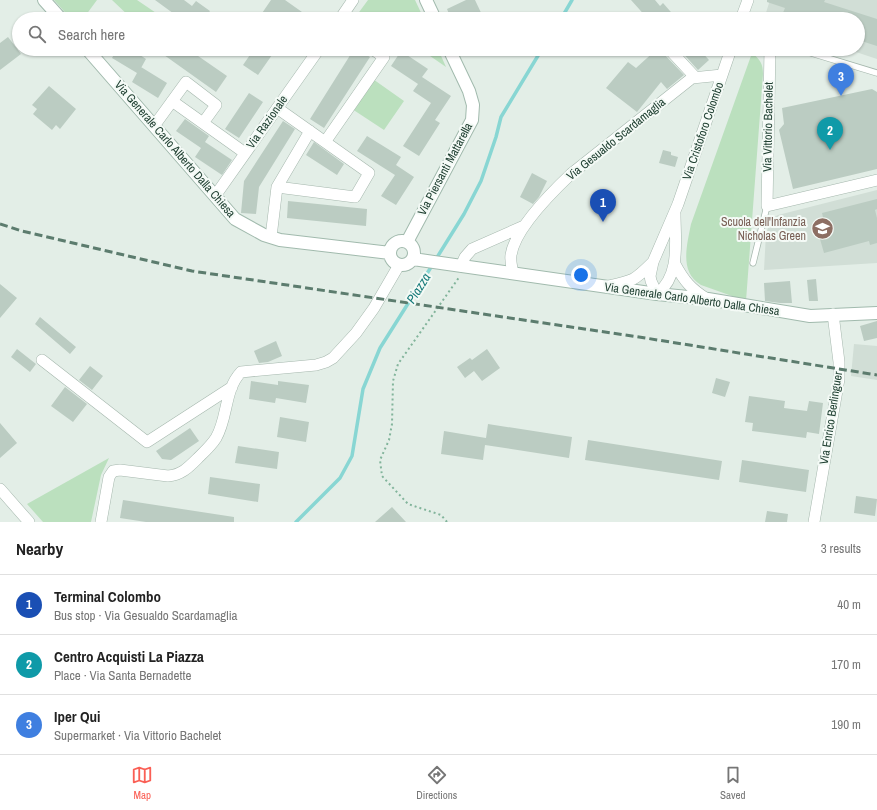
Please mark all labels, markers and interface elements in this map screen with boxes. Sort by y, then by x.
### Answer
search box [12,12,865,56]
icon: search [26,23,48,45]
text: Search here [58,24,125,45]
pin: 3 [828,63,854,96]
street label: Via Generale Carlo Alberto Dalla Chiesa [111,77,239,221]
street label: Via Cristoforo Colombo [679,80,727,182]
street label: Via Vittorio Bachelet [759,82,777,172]
street label: Via Razionale [243,92,291,152]
street label: Via Gesualdo Scardamaglia [563,94,669,184]
pin: 2 [817,117,843,150]
street label: Via Piersanti Mattarella [414,119,476,218]
pin: 1 [590,189,616,222]
place label: Scuola dell'Infanzia Nicholas Green [721,214,807,244]
school or university icon: Scuola dell'Infanzia Nicholas Green [809,216,835,242]
your location [571,265,591,285]
water label: Piazza [403,270,434,307]
street label: Via Generale Carlo Alberto Dalla Chiesa [603,279,781,319]
street label: Via Enrico Berlinguer [816,370,846,466]
text: Nearby [16,537,63,560]
text: 3 results [821,540,861,557]
text: Terminal Colombo [54,586,161,607]
text: 1 [26,596,32,613]
text: 40 m [837,596,861,613]
text: Bus stop · Via Gesualdo Scardamaglia [54,607,238,624]
text: Centro Acquisti La Piazza [54,646,204,667]
text: 2 [26,656,32,673]
text: 170 m [831,656,861,673]
text: Place · Via Santa Bernadette [54,667,191,684]
text: Iper Qui [54,706,101,727]
text: 3 [26,716,32,733]
text: 190 m [831,716,861,733]
text: Supermarket · Via Vittorio Bachelet [54,727,221,744]
tab: Map [131,764,153,802]
tab: Directions [416,764,457,802]
tab: Saved [720,764,746,802]

